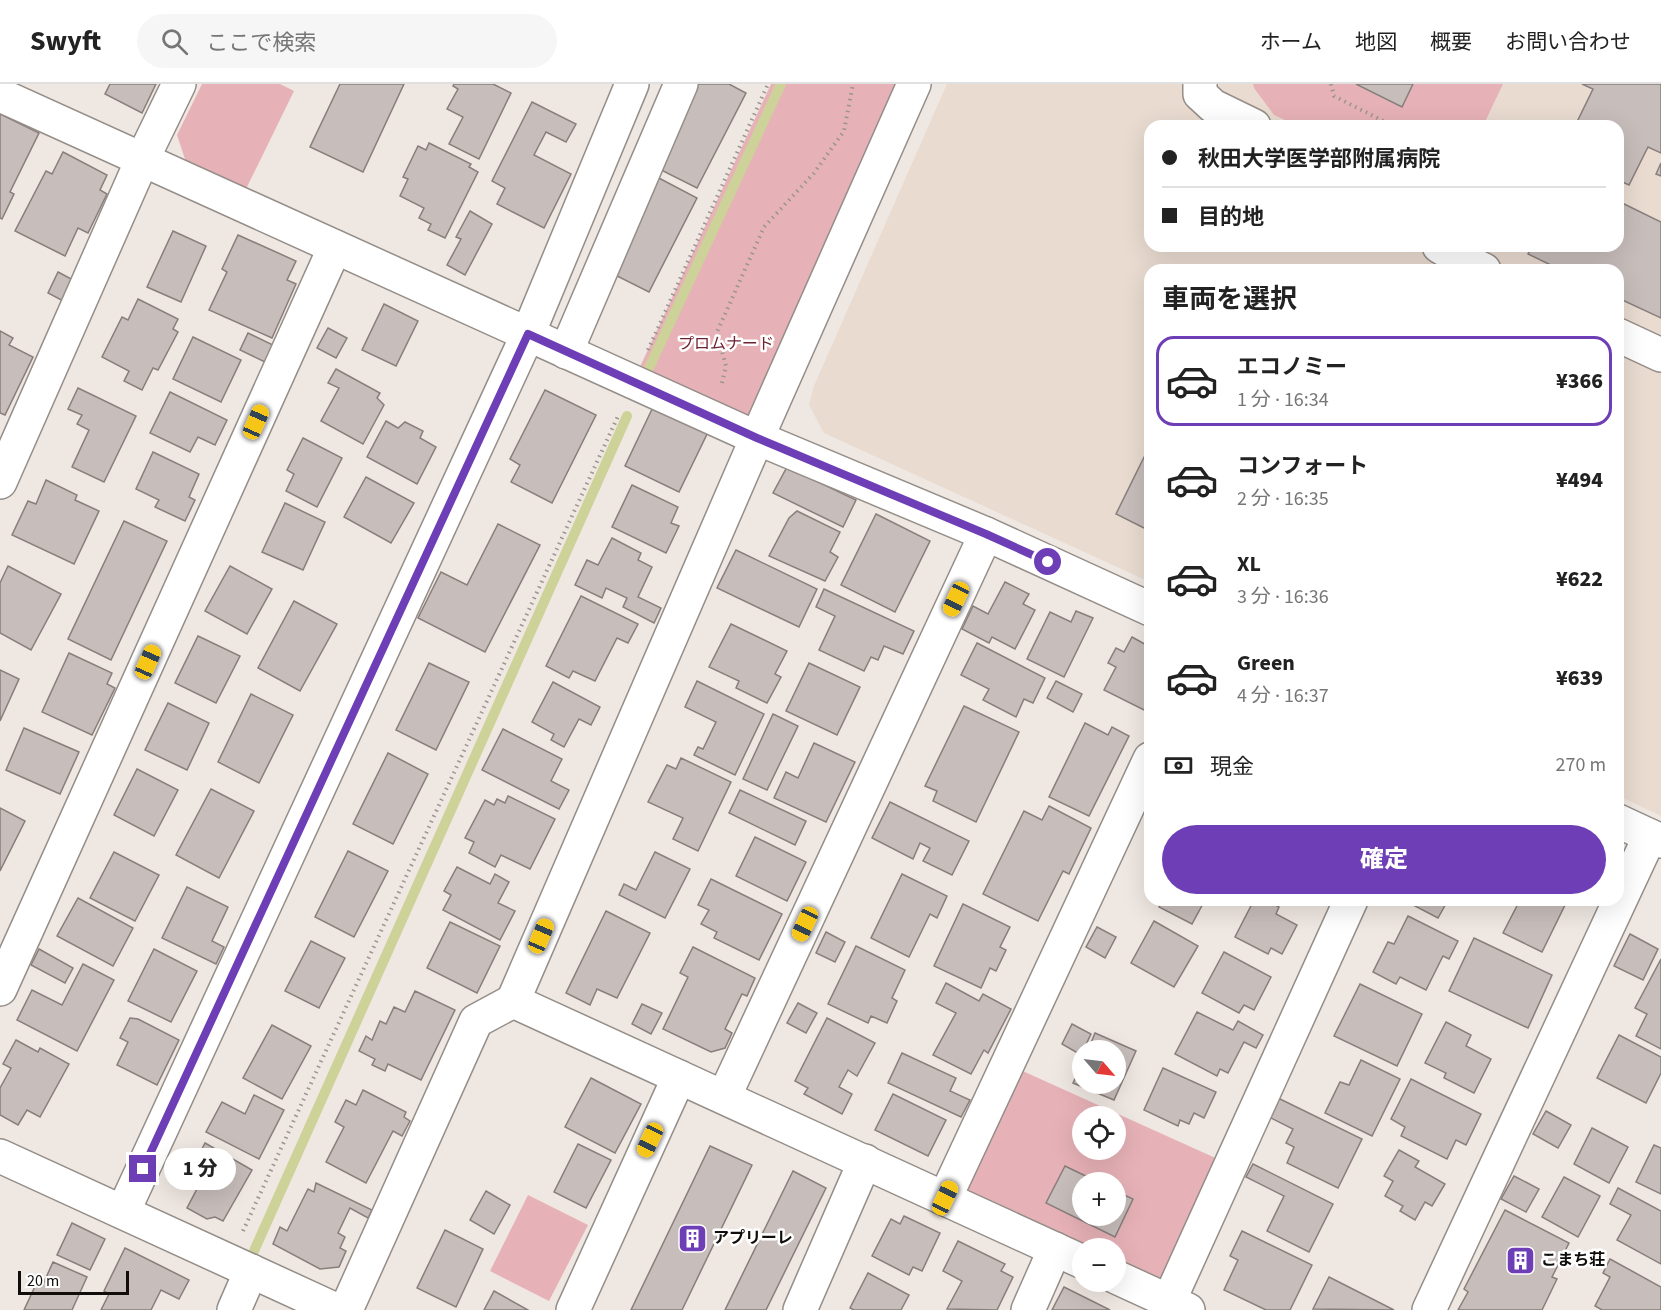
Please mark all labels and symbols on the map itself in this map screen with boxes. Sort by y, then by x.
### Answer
park label: プロムナード [678,333,774,355]
car [240,402,272,442]
route start [1034,548,1061,575]
car [940,579,972,619]
car [132,642,164,682]
car [789,904,821,944]
car [526,916,556,956]
north arrow [1072,1040,1126,1094]
car [634,1120,666,1160]
callout: 1 分 [164,1148,236,1190]
route end [129,1155,156,1182]
car [929,1178,961,1218]
building icon: アプリーレ [676,1222,708,1254]
place label: アプリーレ [713,1227,793,1249]
building icon: こまち荘 [1504,1244,1536,1276]
place label: こまち荘 [1541,1249,1605,1271]
scale bar [18,1268,129,1296]

